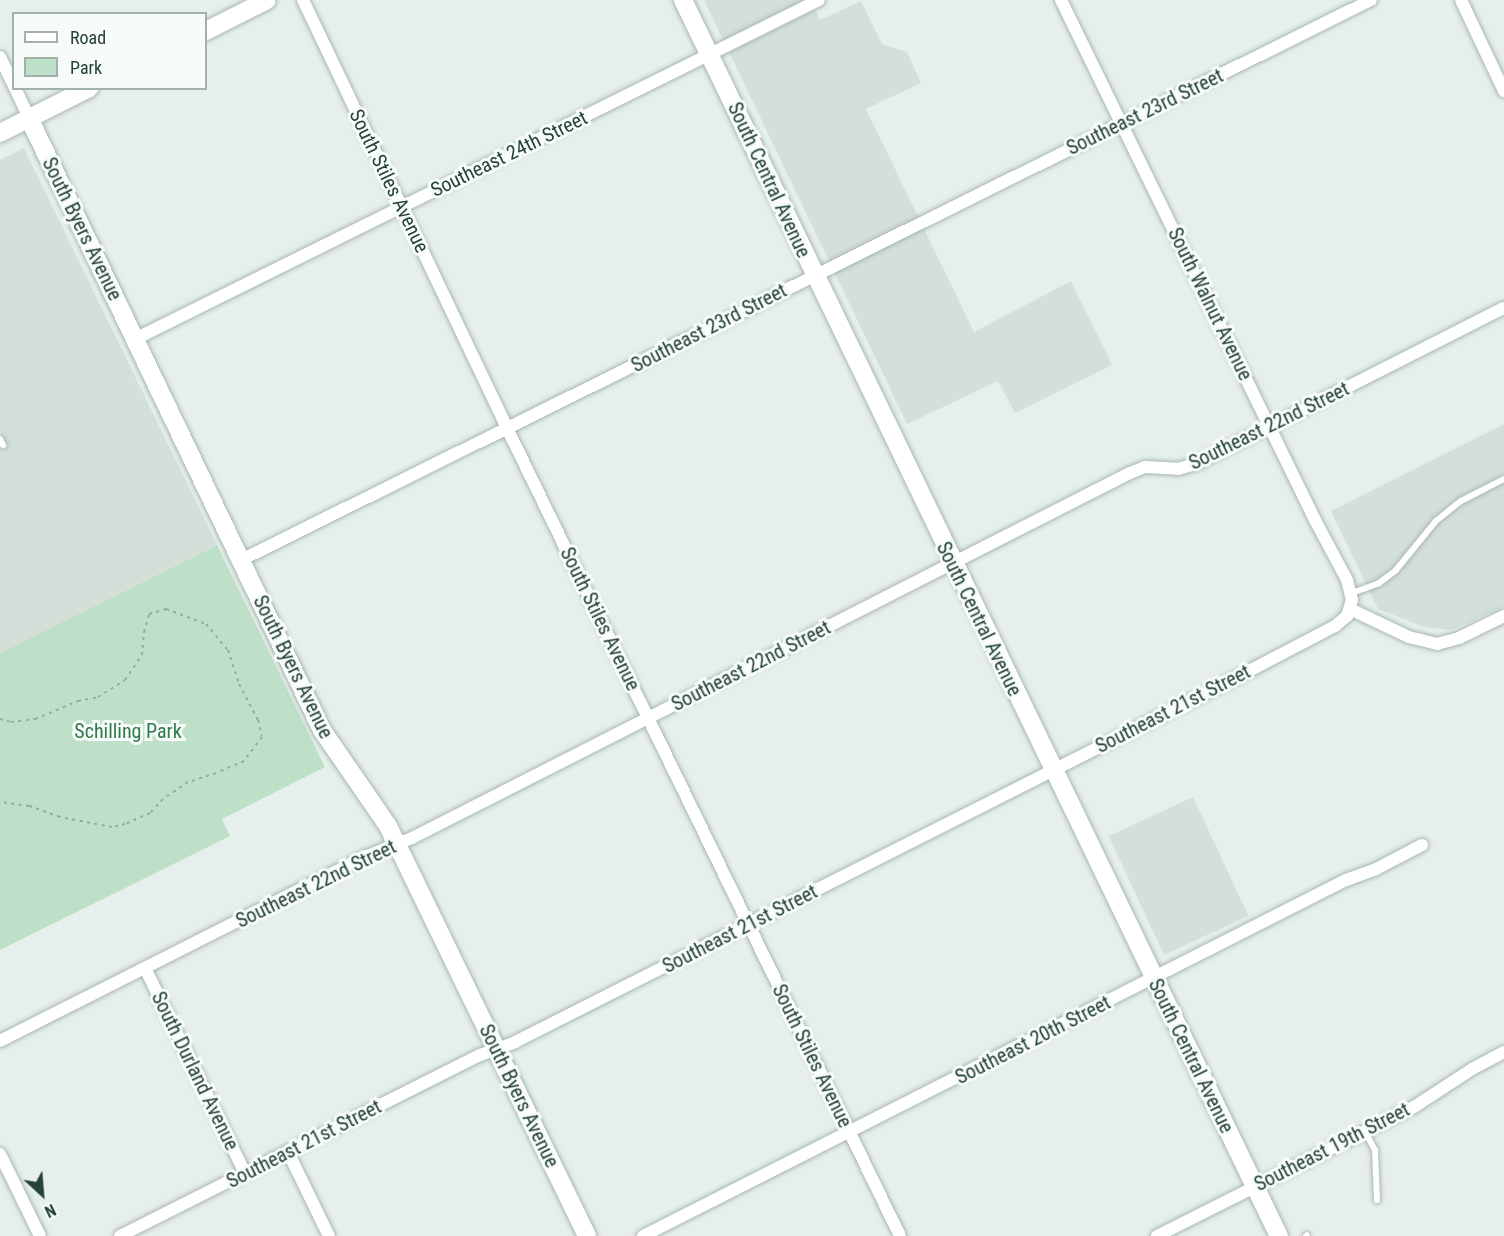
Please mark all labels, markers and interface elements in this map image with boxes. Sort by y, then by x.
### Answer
legend [12,12,207,90]
text: Road [70,27,106,48]
text: Park [70,57,102,78]
street label: Southeast 23rd Street [1063,64,1227,160]
street label: South Central Avenue [722,99,816,261]
street label: South Stiles Avenue [344,105,434,257]
street label: Southeast 24th Street [427,106,591,202]
street label: South Byers Avenue [37,154,127,304]
street label: South Walnut Avenue [1163,224,1257,384]
street label: Southeast 23rd Street [627,278,791,378]
street label: Southeast 22nd Street [1185,377,1353,475]
street label: South Central Avenue [931,538,1027,700]
street label: South Stiles Avenue [555,543,645,695]
street label: South Byers Avenue [248,592,338,742]
street label: Southeast 22nd Street [668,616,834,716]
street label: Southeast 21st Street [1092,660,1254,758]
park label: Schilling Park [74,719,182,743]
street label: Southeast 22nd Street [232,835,400,933]
street label: Southeast 21st Street [659,880,821,978]
street label: South Central Avenue [1143,975,1239,1137]
street label: South Stiles Avenue [767,980,857,1132]
street label: South Durland Avenue [146,988,244,1154]
street label: Southeast 20th Street [951,990,1115,1090]
street label: South Byers Avenue [474,1021,564,1171]
street label: Southeast 21st Street [223,1095,385,1193]
street label: Southeast 19th Street [1250,1097,1414,1197]
north arrow [12,1164,72,1224]
text: N [42,1200,59,1221]

